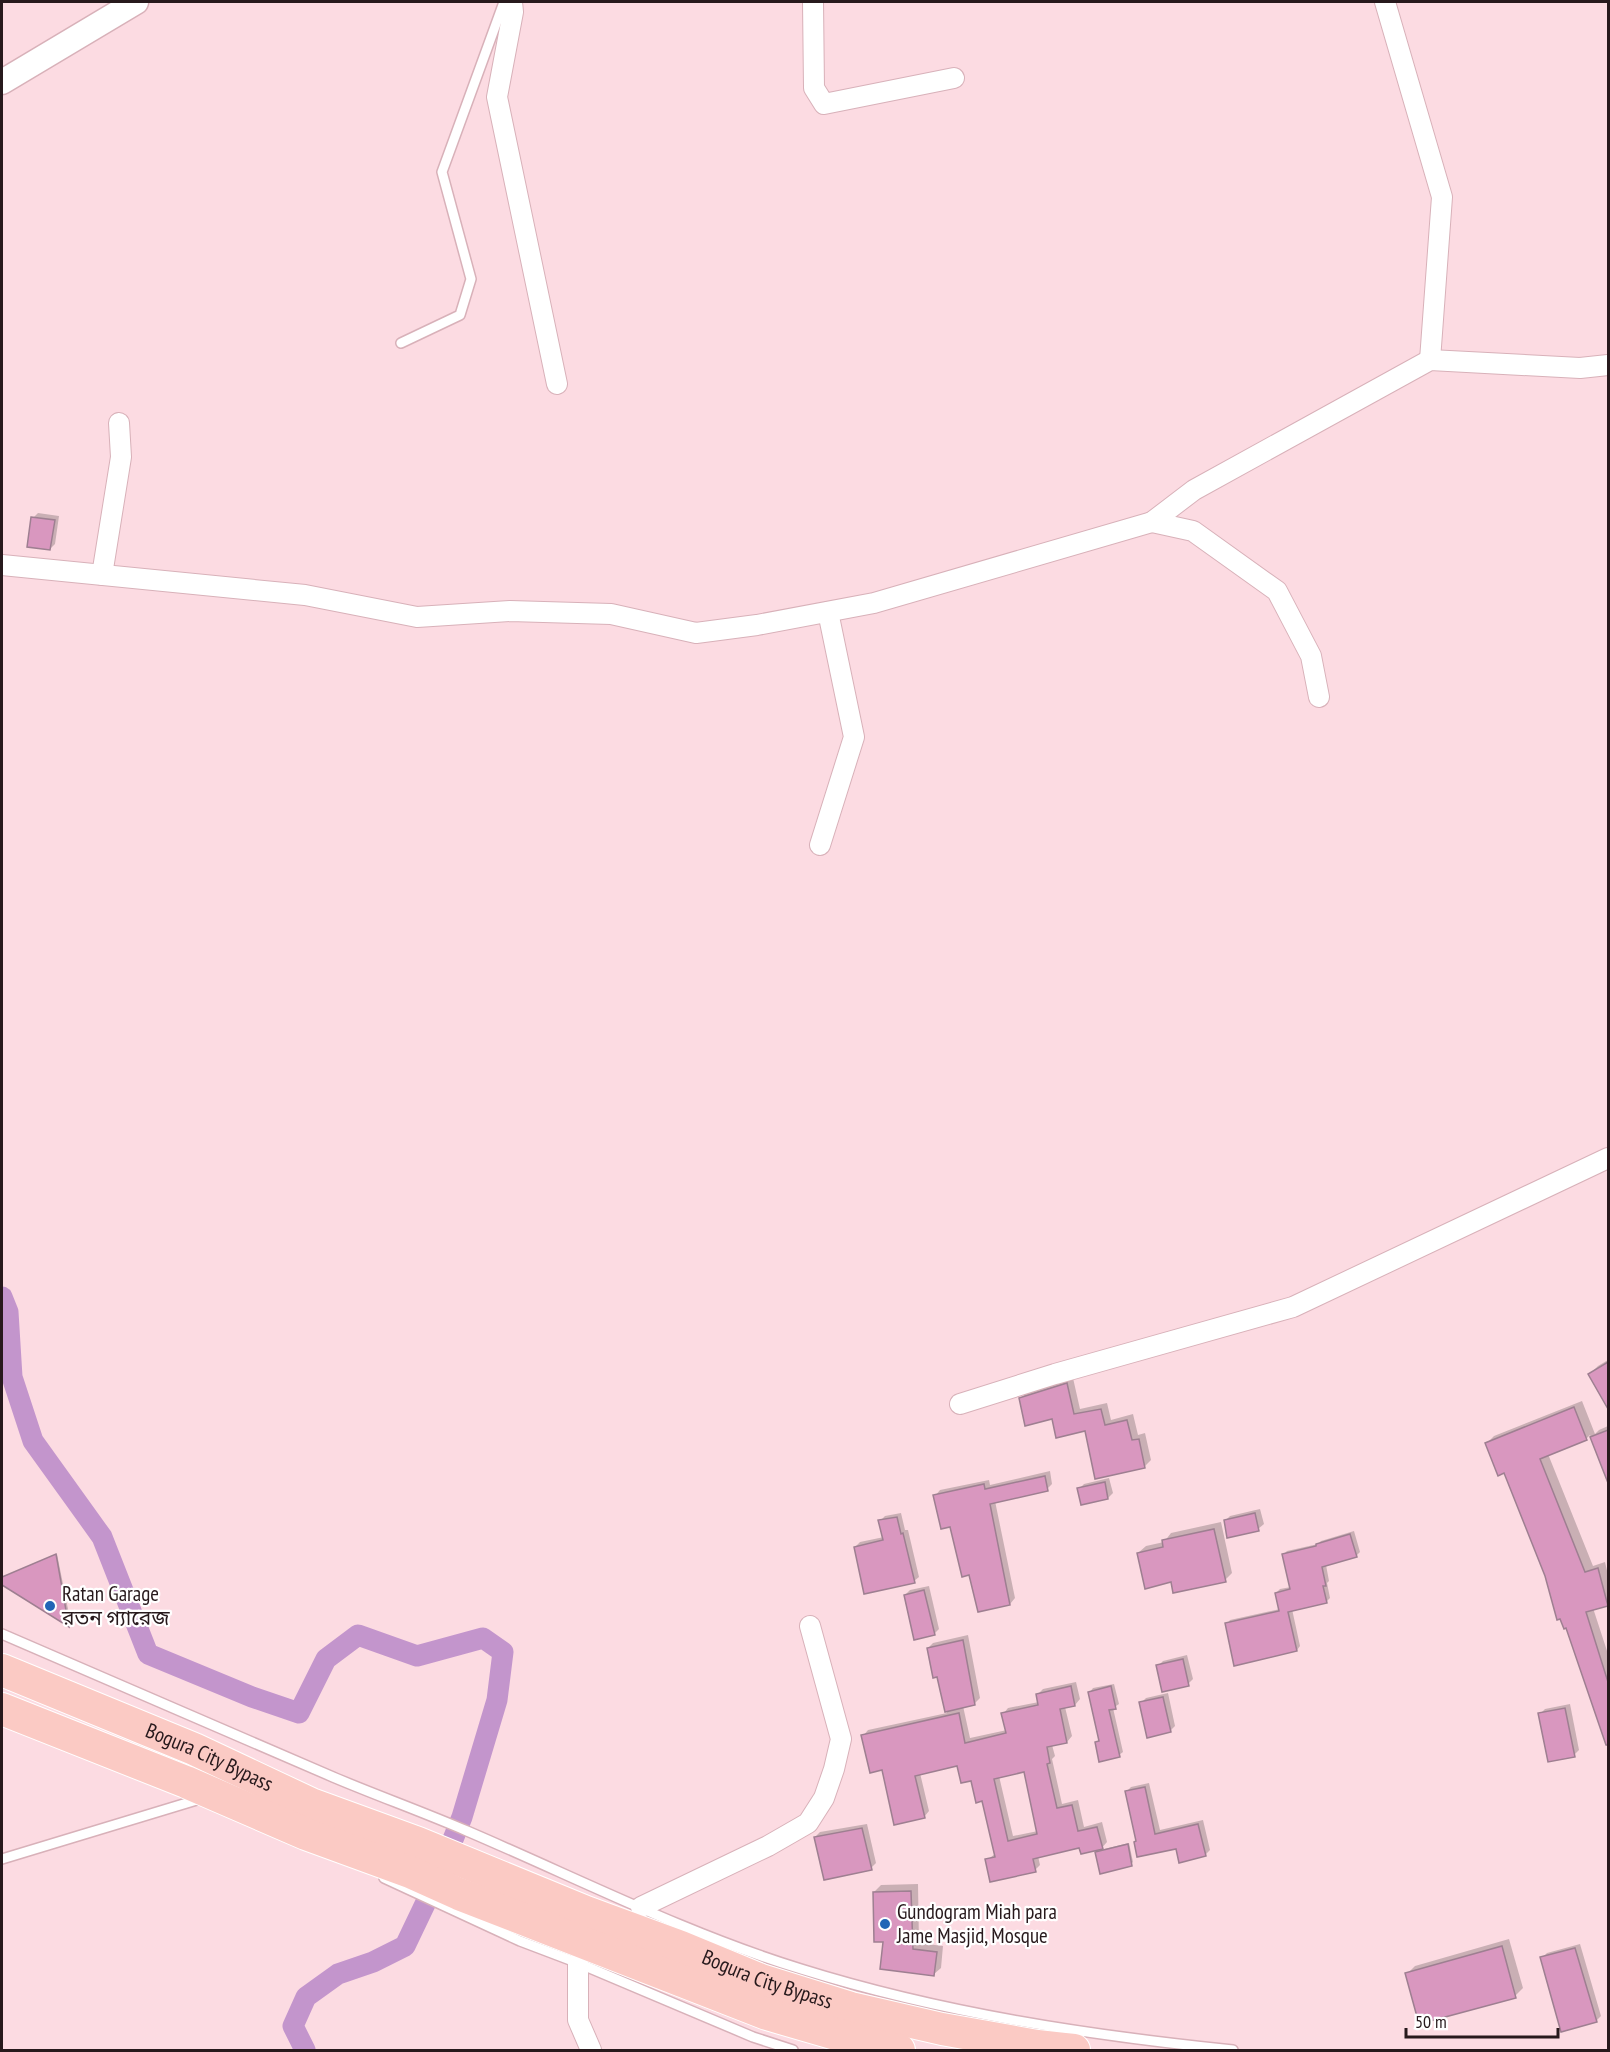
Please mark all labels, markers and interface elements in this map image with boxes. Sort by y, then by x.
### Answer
place label: Ratan Garage রতন গ্যারেজ [61,1580,170,1631]
marker: Ratan Garage রতন গ্যারেজ [43,1599,57,1613]
street label: Bogura City Bypass [142,1717,278,1797]
place label: Gundogram Miah para Jame Masjid, Mosque [896,1898,1057,1949]
marker: Gundogram Miah para Jame Masjid, Mosque [878,1917,892,1931]
street label: Bogura City Bypass [698,1943,836,2014]
scale bar [1406,2001,1558,2039]
text: 50 m [1415,2010,1447,2033]

